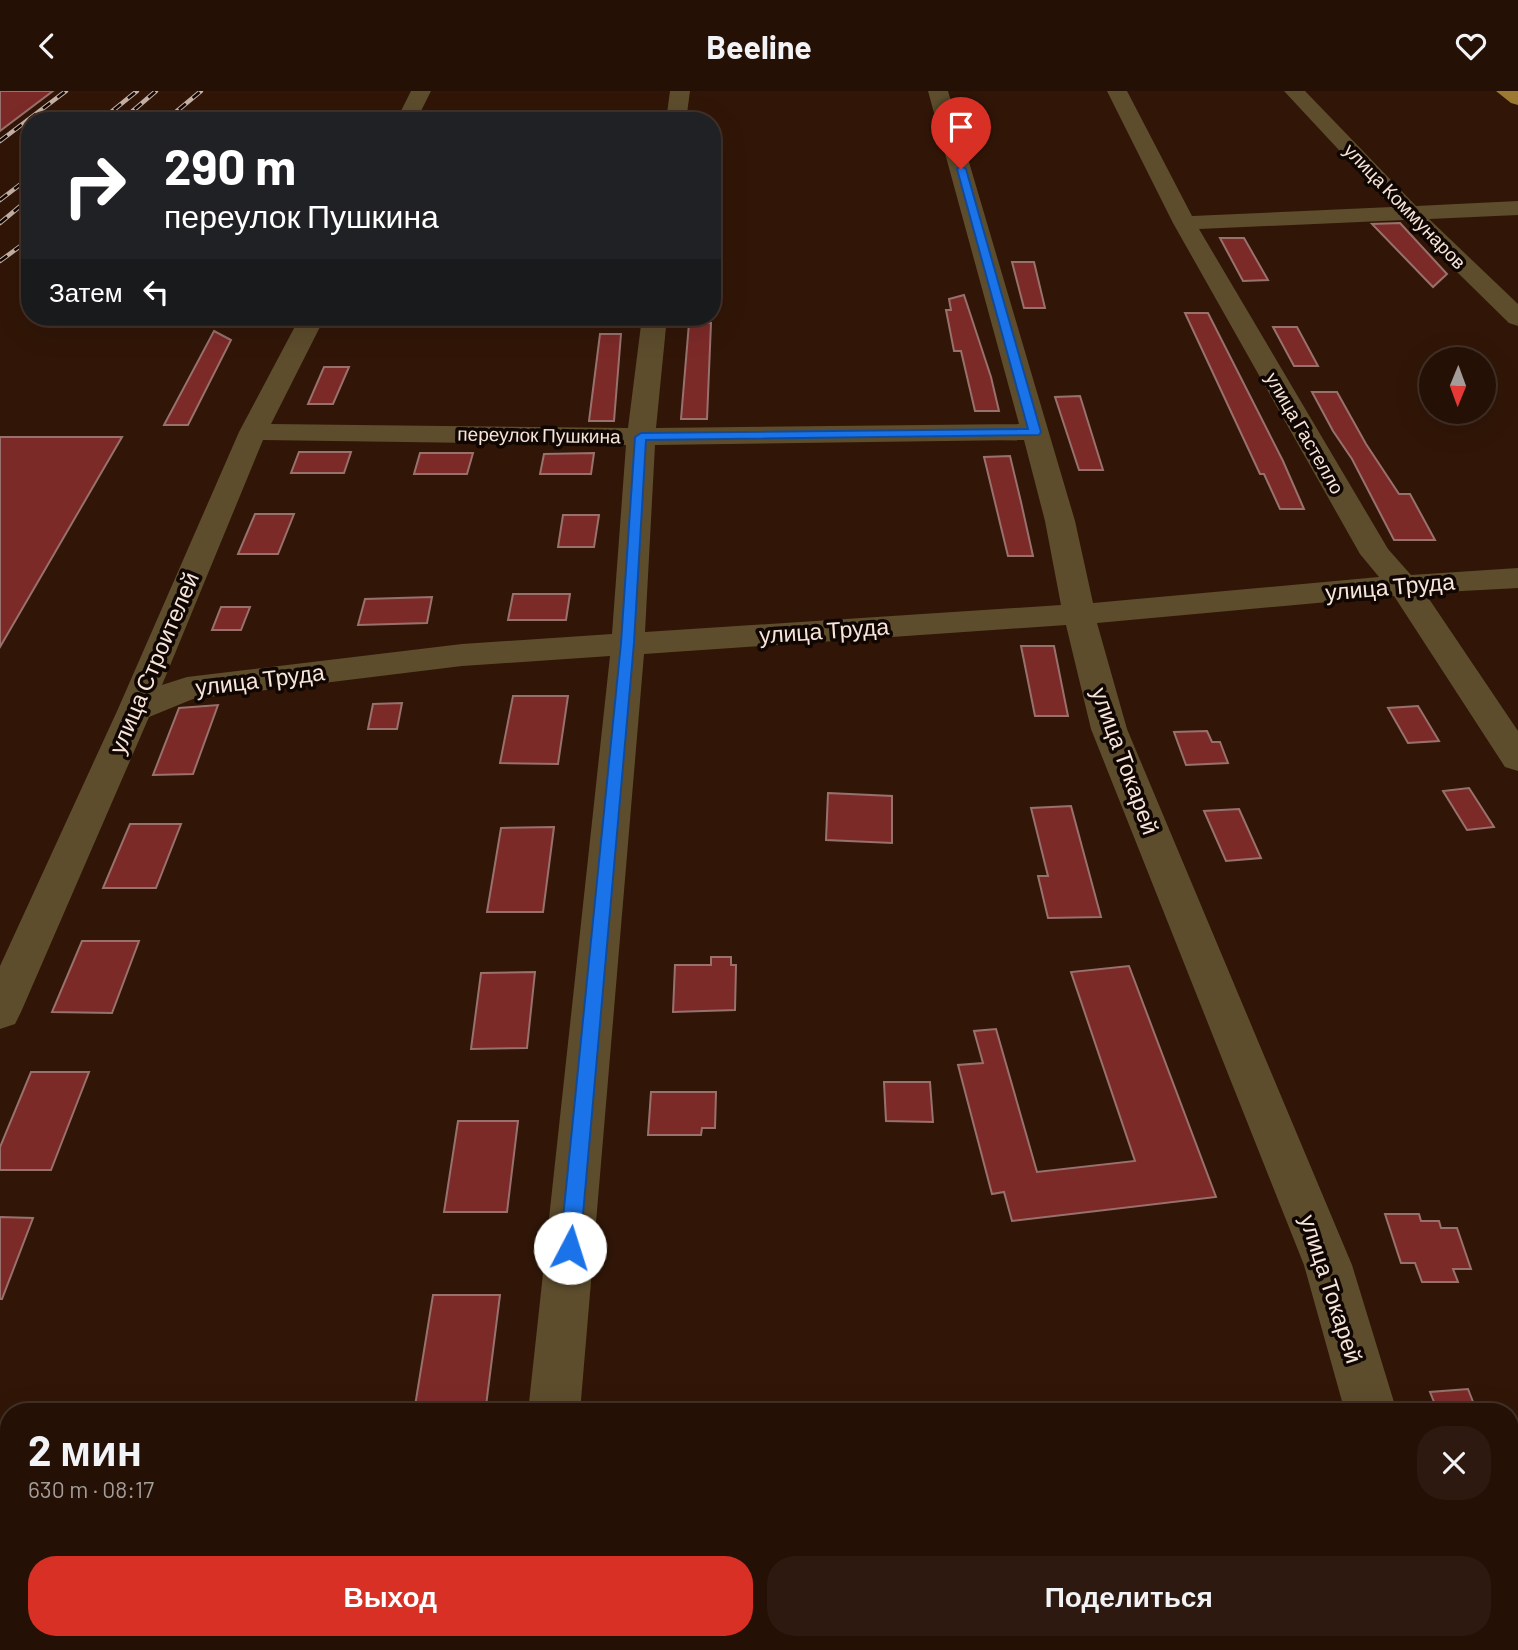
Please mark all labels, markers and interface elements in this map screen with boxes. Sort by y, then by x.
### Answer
icon: back [28,27,66,65]
text: Beeline [706,27,812,65]
icon: heart [1452,27,1490,65]
pin [931,97,991,169]
icon: arrive [942,108,980,146]
text: 290 m [164,136,296,195]
street label: улица Коммунаров [1340,138,1471,273]
icon: right [49,140,140,231]
text: переулок Пушкина [164,196,439,234]
icon: left [137,273,175,311]
text: Затем [49,276,123,307]
north arrow [1419,347,1496,423]
map controls [1419,347,1496,424]
street label: улица Гастелло [1261,368,1350,498]
street label: переулок Пушкина [457,422,621,447]
street label: улица Труда [1324,566,1456,606]
street label: улица Строителей [102,567,204,758]
street label: улица Труда [758,611,890,649]
street label: улица Труда [194,657,326,701]
street label: улица Токарей [1086,683,1166,838]
position arrow [533,1211,607,1285]
street label: улица Токарей [1295,1211,1369,1367]
text: 2 мин [28,1424,142,1474]
button: close [1417,1426,1491,1500]
text: 630 m · 08:17 [28,1475,154,1503]
button: Выход [28,1556,753,1636]
button: Поделиться [767,1556,1491,1636]

